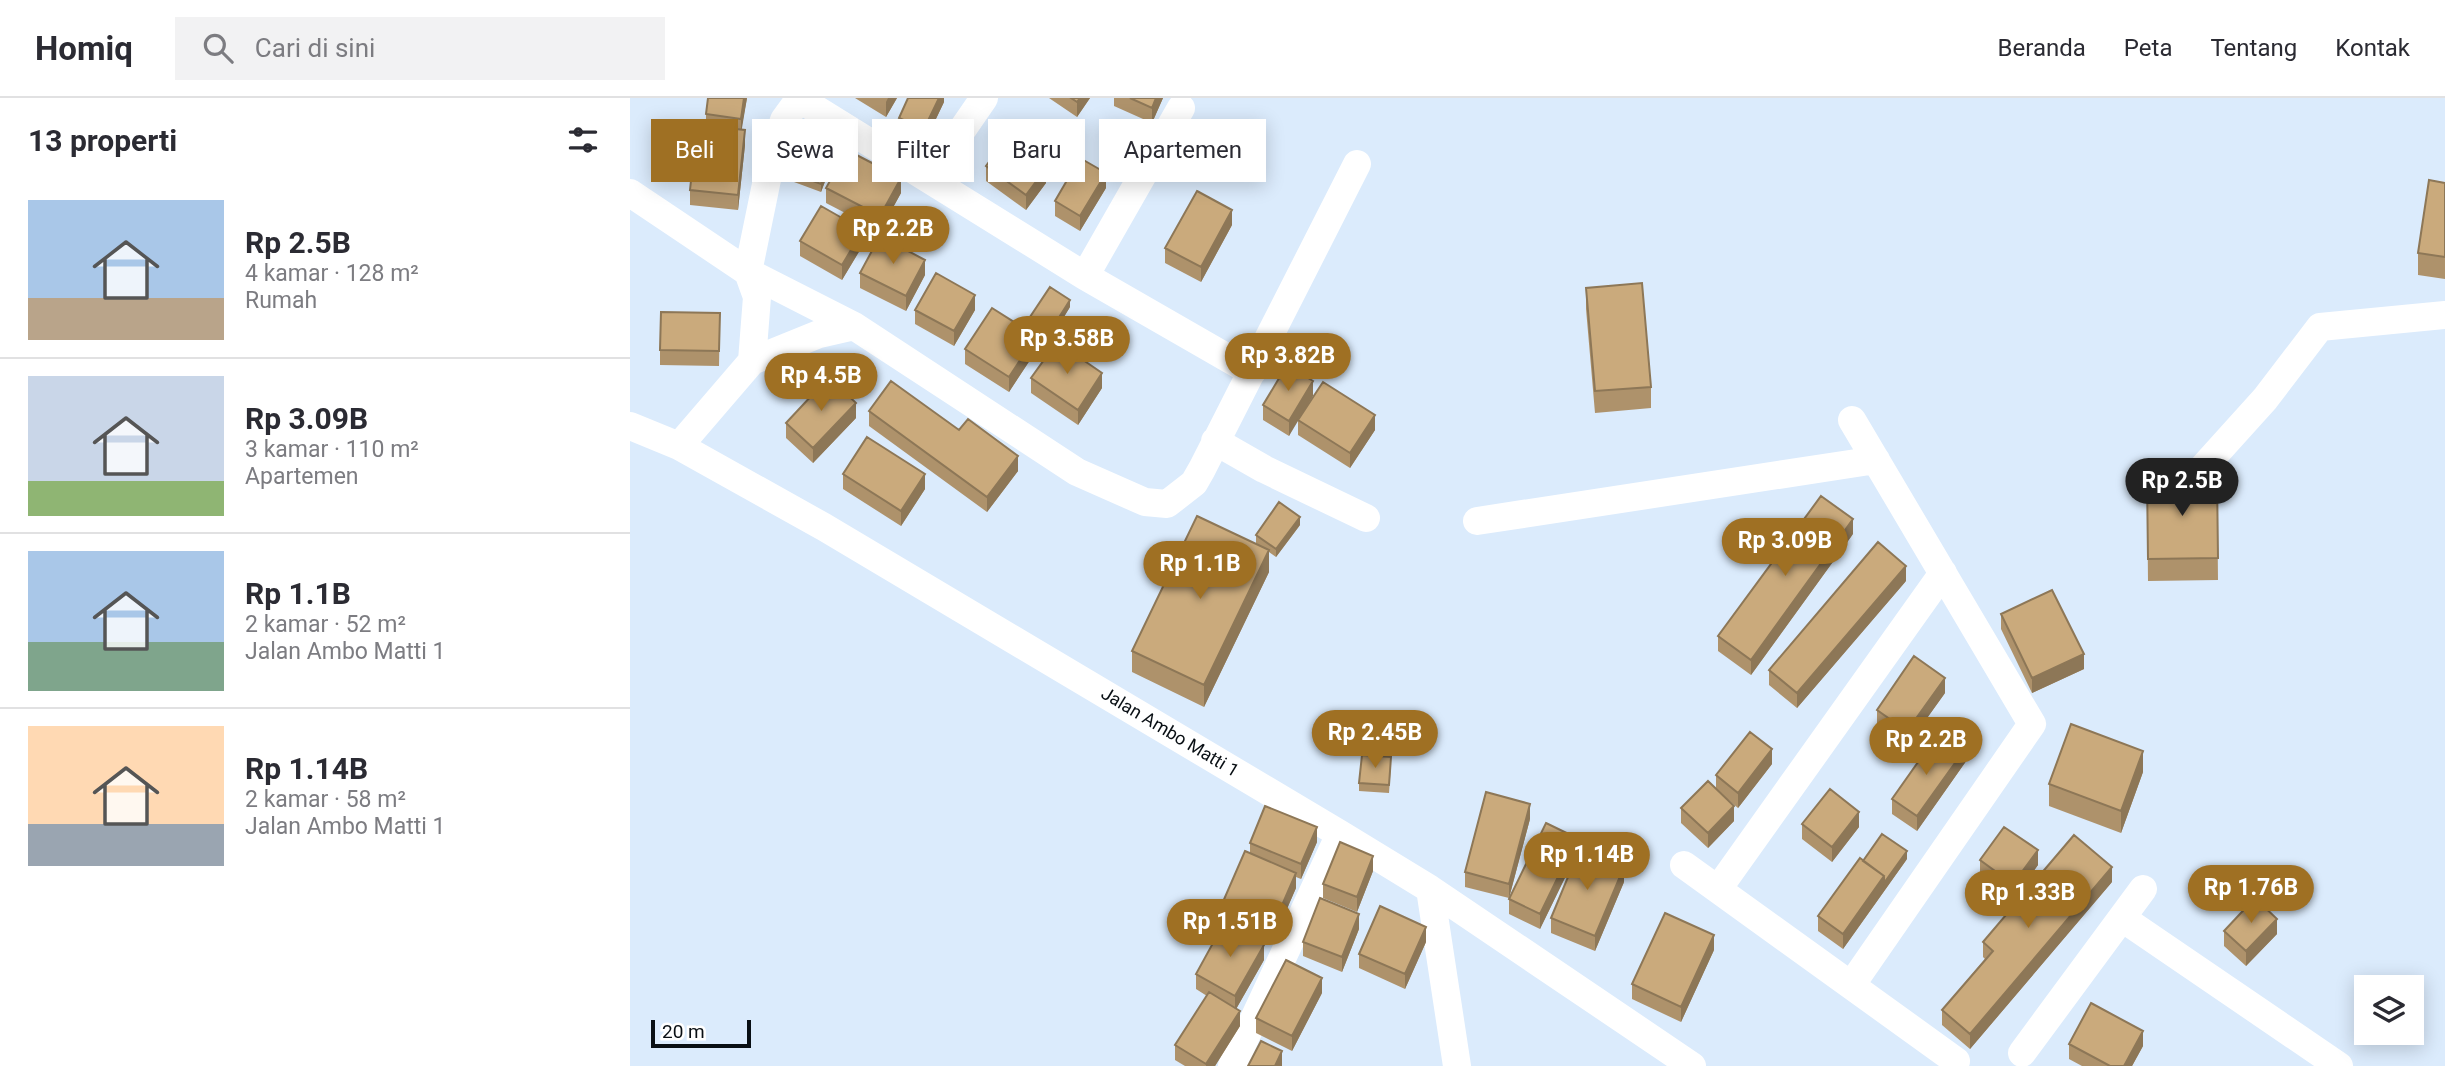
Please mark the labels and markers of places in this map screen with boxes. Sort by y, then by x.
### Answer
pin: Rp 2.2B [828,206,958,266]
pin: Rp 3.58B [995,316,1139,376]
pin: Rp 3.82B [1216,334,1360,393]
pin: Rp 4.5B [756,354,886,413]
pin: Rp 2.5B [2117,458,2247,518]
pin: Rp 3.09B [1713,518,1857,578]
pin: Rp 1.1B [1135,542,1265,601]
pin: Rp 2.45B [1303,710,1447,770]
pin: Rp 2.2B [1861,718,1991,777]
pin: Rp 1.14B [1515,832,1659,892]
pin: Rp 1.76B [2179,866,2323,925]
pin: Rp 1.33B [1956,870,2100,930]
pin: Rp 1.51B [1158,900,1302,959]

